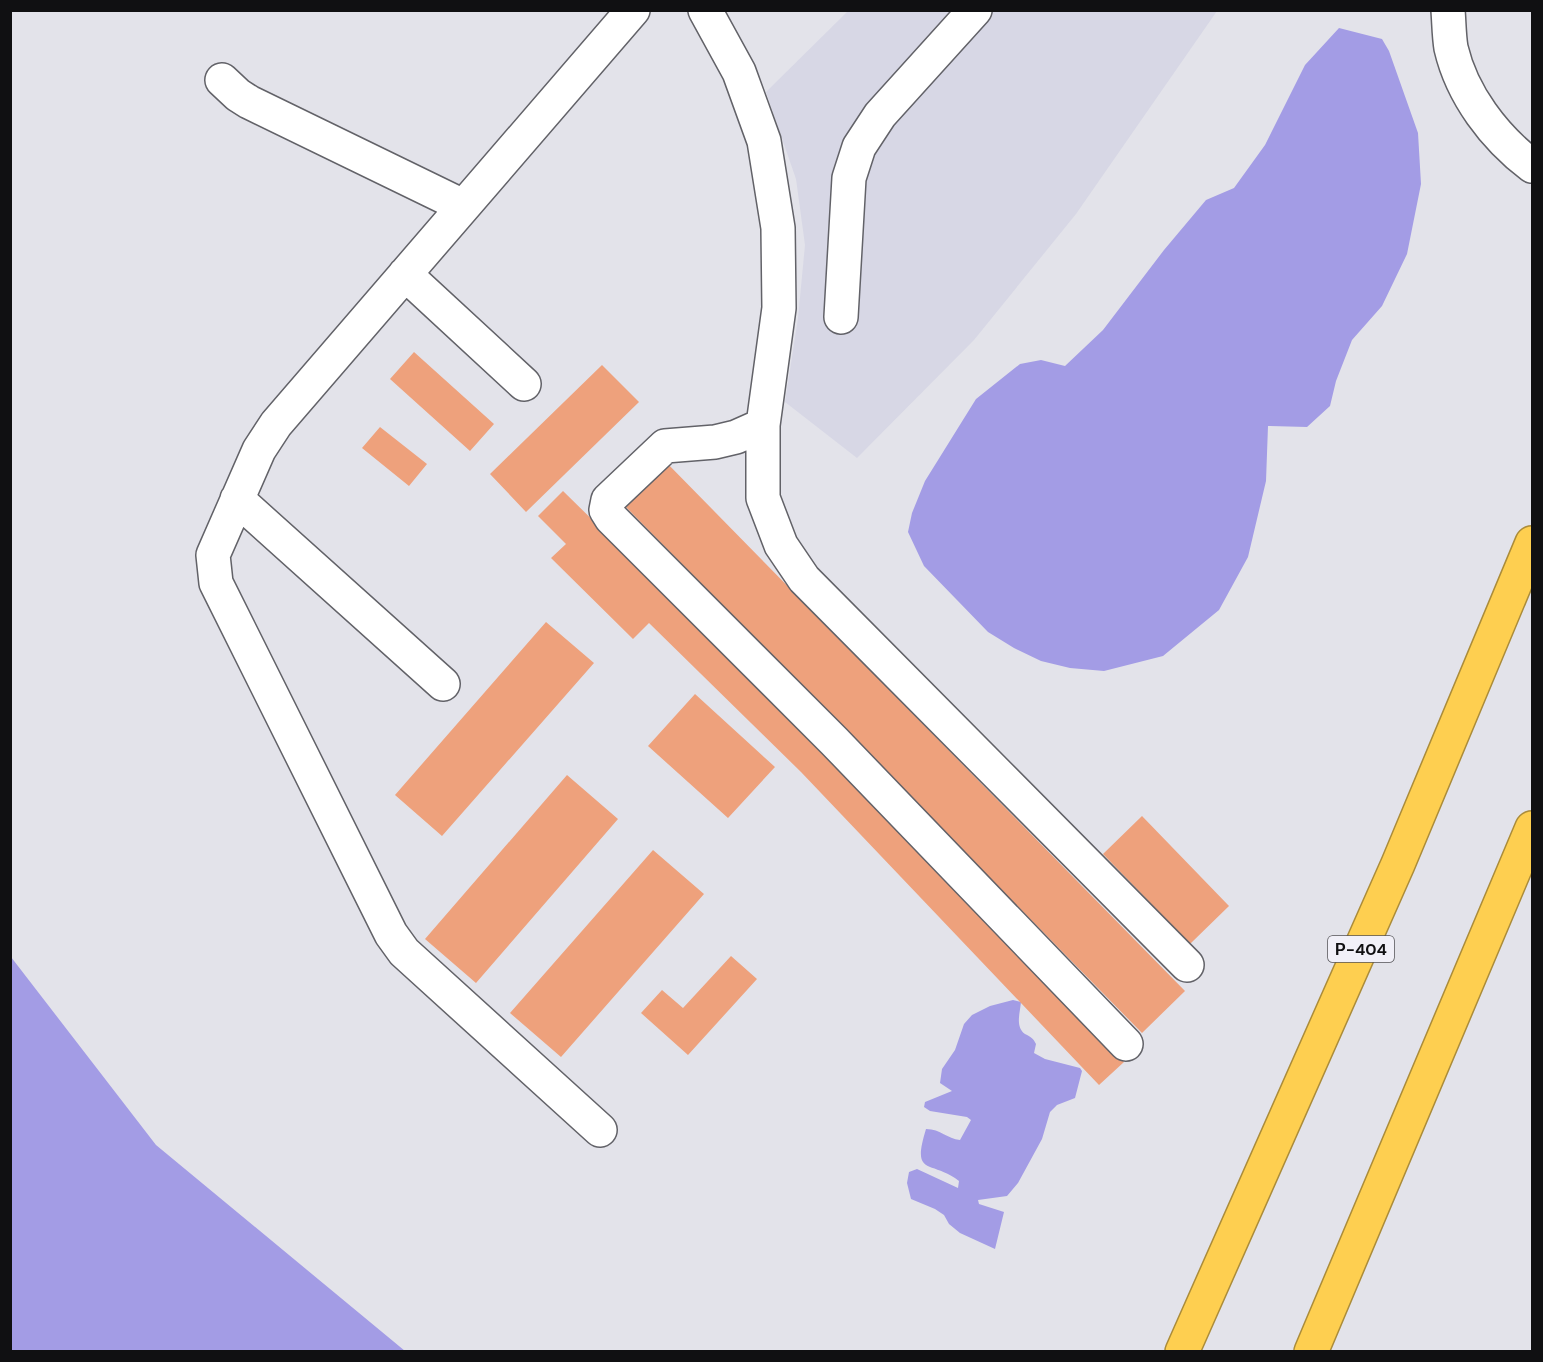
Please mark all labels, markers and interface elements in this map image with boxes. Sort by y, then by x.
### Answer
road number: Р-404 [1328,936,1394,962]

